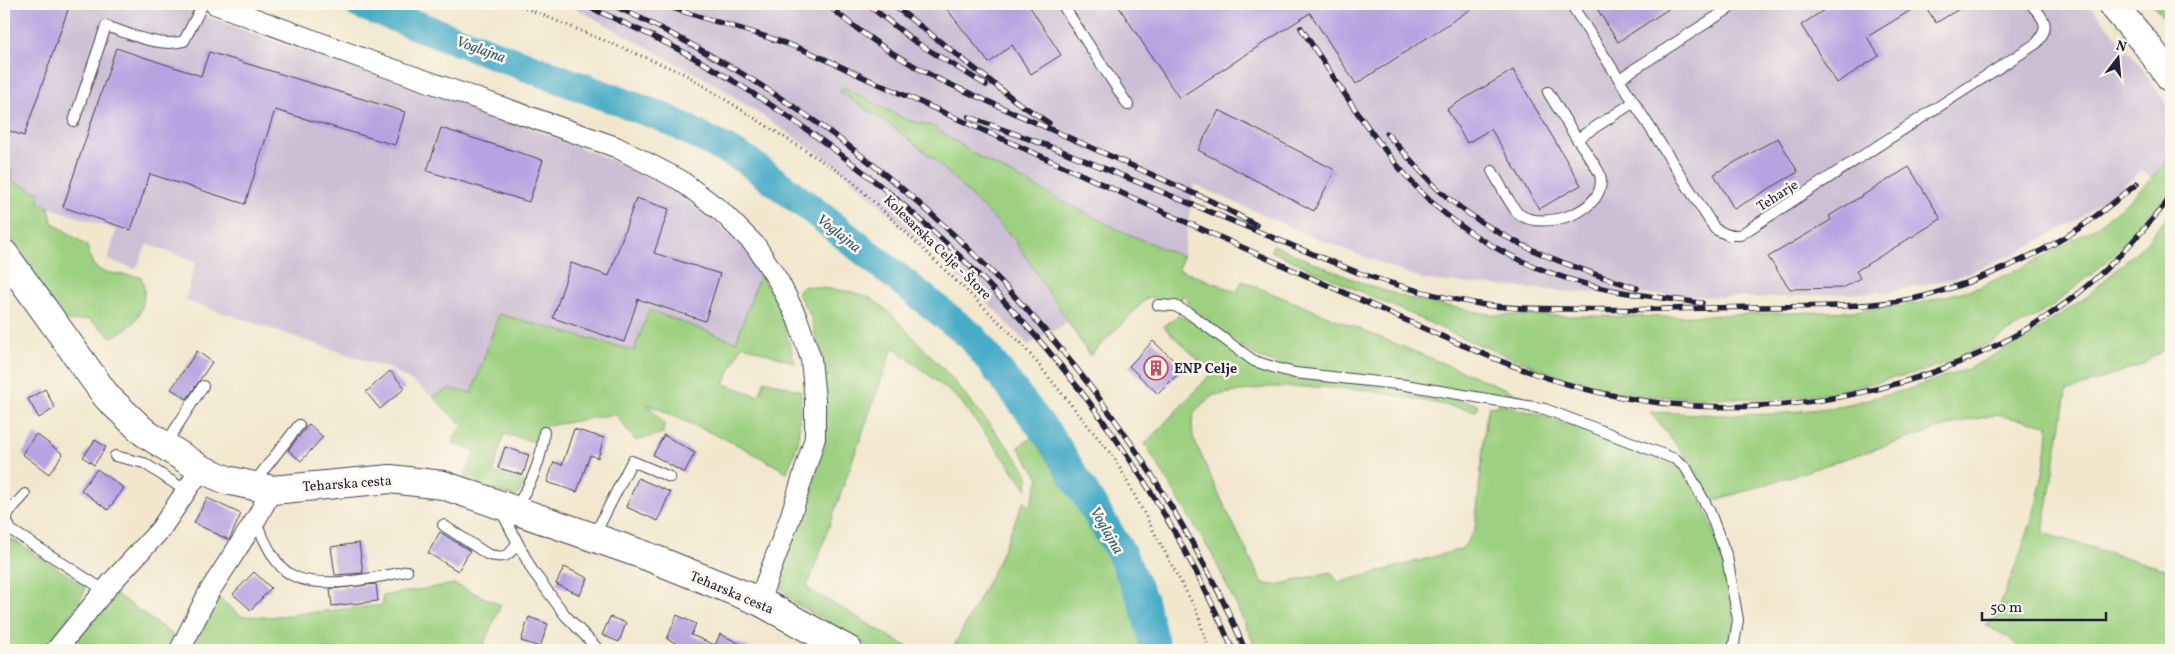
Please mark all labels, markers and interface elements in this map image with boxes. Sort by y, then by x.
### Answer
water label: Voglajna [453,32,508,69]
north arrow [2092,32,2142,82]
text: N [2114,36,2129,57]
street label: Teharje [1754,176,1802,217]
street label: Kolesarska Celje - Štore [879,192,995,305]
water label: Voglajna [811,210,865,258]
building icon: ENP Celje [1143,355,1169,381]
place label: ENP Celje [1174,360,1237,379]
street label: Teharska cesta [302,472,392,497]
water label: Voglajna [1084,503,1128,558]
street label: Teharska cesta [687,567,776,620]
scale bar [1982,589,2106,621]
text: 50 m [1990,598,2022,619]

